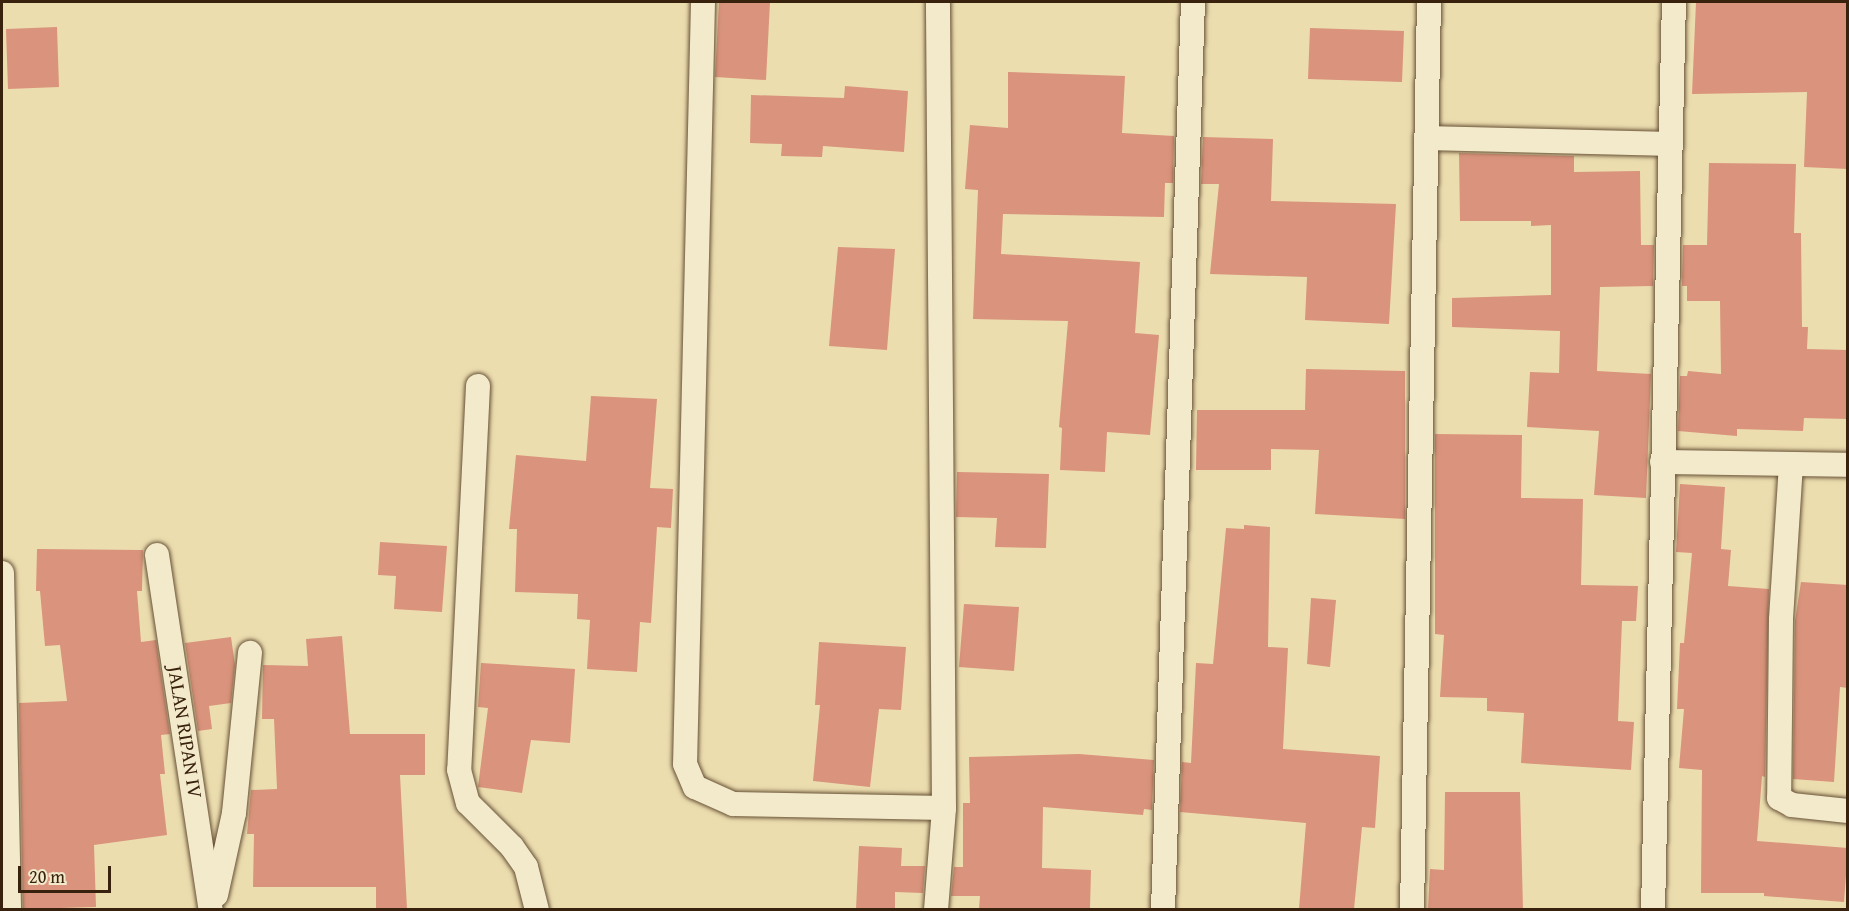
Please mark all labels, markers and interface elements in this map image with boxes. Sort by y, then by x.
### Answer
street label: JALAN RIPAN IV [164,664,208,800]
scale bar [21,854,114,892]
text: 20 m [29,863,65,890]

